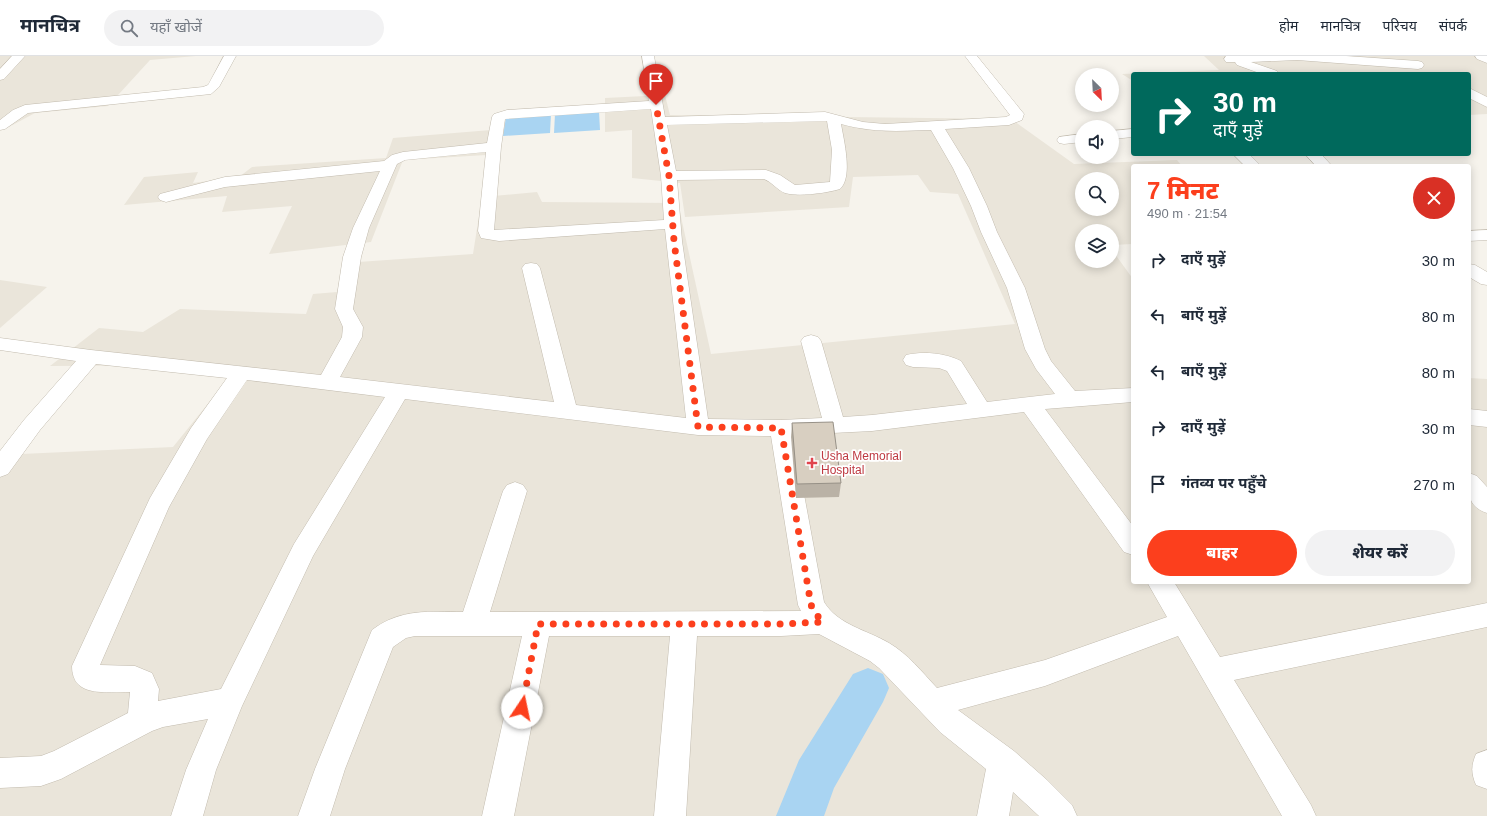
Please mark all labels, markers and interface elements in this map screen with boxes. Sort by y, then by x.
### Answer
search box [104,10,384,46]
text: मानचित्र [20,15,80,36]
icon: search [118,17,140,39]
text: यहाँ खोजें [150,18,202,35]
text: होम [1279,18,1298,34]
text: मानचित्र [1320,18,1361,34]
text: परिचय [1383,18,1417,34]
text: संपर्क [1439,18,1467,34]
pin [639,64,673,105]
north arrow [1075,68,1119,112]
map controls [1075,68,1119,268]
icon: arrive [645,70,667,92]
text: 30 m [1213,87,1277,118]
icon: right [1147,88,1199,140]
button: sound [1075,120,1119,164]
text: दाएँ मुड़ें [1213,120,1263,140]
button: search [1075,172,1119,216]
text: 7 मिनट [1147,177,1219,204]
button: close [1413,177,1455,219]
text: 490 m · 21:54 [1147,206,1227,221]
button: layers [1075,224,1119,268]
icon: right [1147,249,1169,271]
text: दाएँ मुड़ें [1181,250,1225,267]
text: 30 m [1422,252,1455,269]
icon: left [1147,305,1169,327]
text: बाएँ मुड़ें [1181,306,1226,323]
text: 80 m [1422,308,1455,325]
icon: left [1147,361,1169,383]
text: बाएँ मुड़ें [1181,362,1226,379]
text: 80 m [1422,364,1455,381]
icon: right [1147,417,1169,439]
text: दाएँ मुड़ें [1181,418,1225,435]
text: 30 m [1422,420,1455,437]
place label: Usha Memorial Hospital [821,449,902,477]
marker: Usha Memorial Hospital [806,457,818,469]
icon: arrive [1147,473,1169,495]
text: गंतव्य पर पहुँचे [1181,474,1266,491]
text: 270 m [1413,476,1455,493]
button: बाहर [1147,530,1297,576]
button: शेयर करें [1305,530,1455,576]
position arrow [501,687,543,729]

